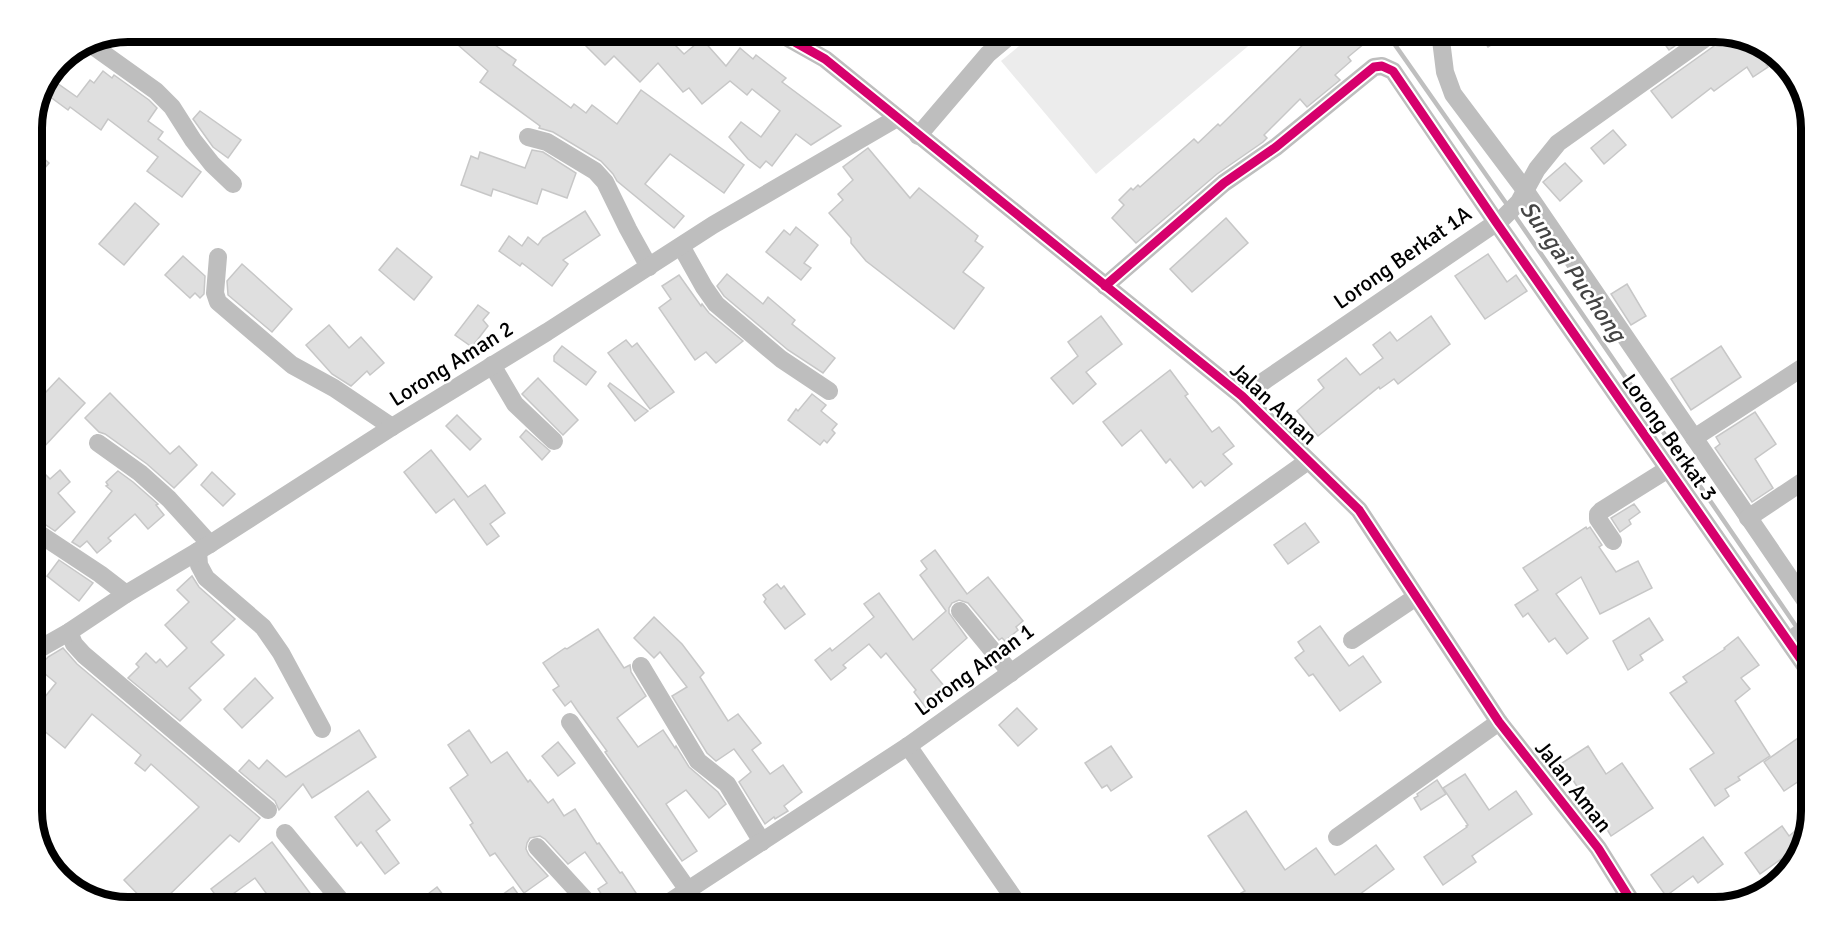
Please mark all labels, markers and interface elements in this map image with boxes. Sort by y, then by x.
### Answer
water label: Sungai Puchong [1513,195,1634,349]
street label: Lorong Berkat 1A [1328,200,1477,315]
street label: Lorong Aman 2 [384,315,518,412]
street label: Jalan Aman [1225,356,1323,450]
street label: Lorong Berkat 3 [1616,369,1723,506]
street label: Lorong Aman 1 [909,617,1039,722]
street label: Jalan Aman [1529,735,1618,838]

